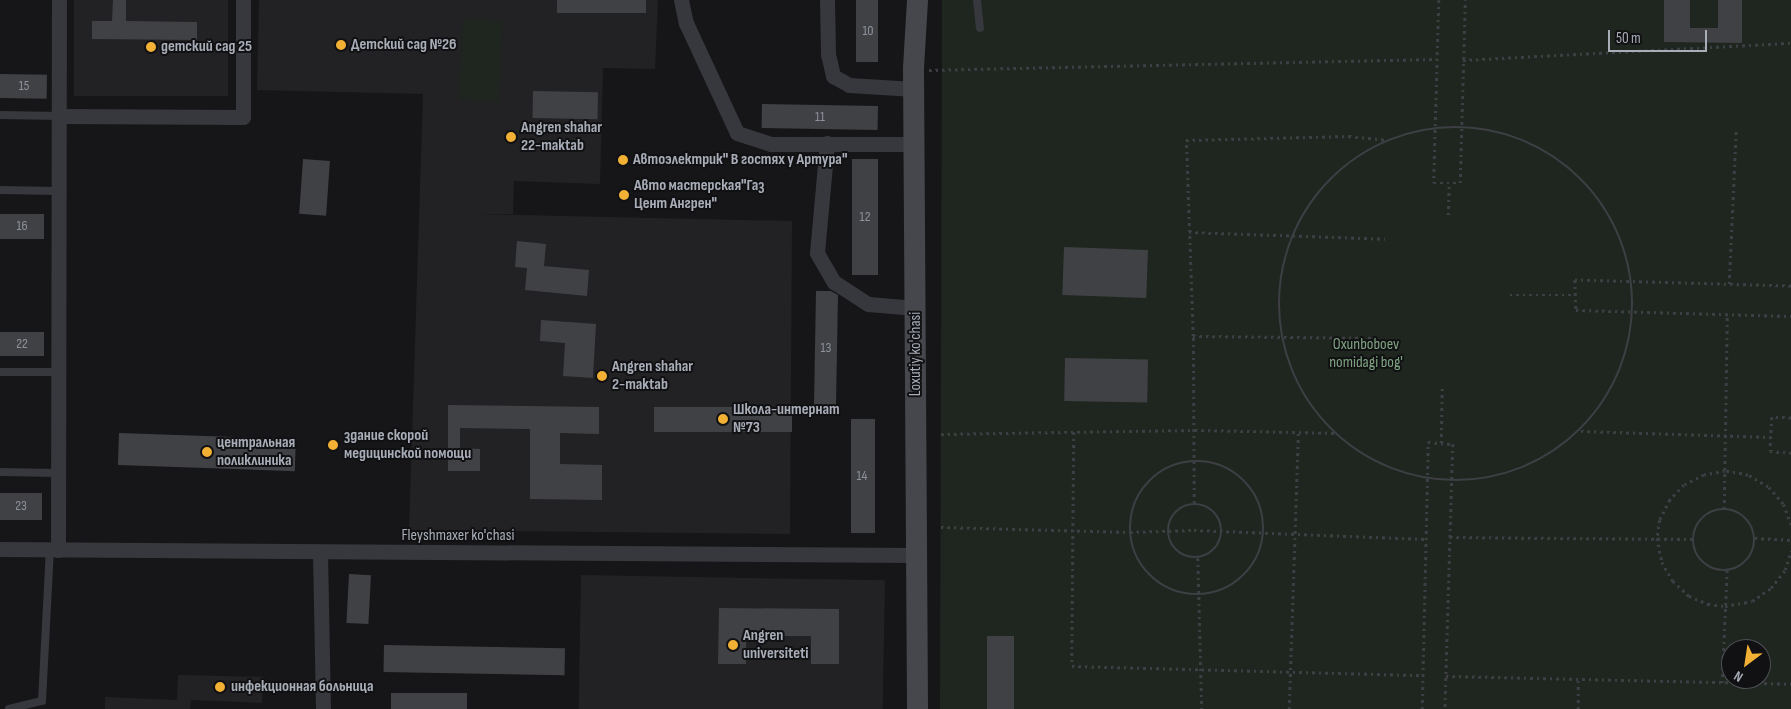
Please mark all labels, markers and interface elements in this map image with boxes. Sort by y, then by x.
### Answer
scale bar [1611,20,1710,52]
house number: 10 [862,23,874,39]
text: 50 m [1616,29,1641,48]
place label: Детский сад №26 [351,35,457,55]
place label: детский сад 25 [161,37,252,57]
marker: Детский сад №26 [335,39,347,51]
marker: детский сад 25 [145,41,157,53]
house number: 15 [19,78,29,94]
house number: 11 [815,109,825,125]
place label: Angren shahar 22-maktab [521,118,602,156]
marker: Angren shahar 22-maktab [505,131,517,143]
place label: Автоэлектрик" В гостях у Артура" [633,150,847,170]
marker: Автоэлектрик" В гостях у Артура" [617,154,629,166]
place label: Авто мастерская"Газ Цент Ангрен" [634,176,764,214]
marker: Авто мастерская"Газ Цент Ангрен" [618,189,630,201]
house number: 12 [860,209,870,225]
house number: 16 [16,218,28,234]
street label: Loxutiy ko'chasi [906,312,926,396]
park label: Oxunboboev nomidagi bog' [1329,335,1403,373]
house number: 22 [16,336,28,352]
house number: 13 [821,340,831,356]
place label: Angren shahar 2-maktab [612,357,693,395]
marker: Angren shahar 2-maktab [596,370,608,382]
place label: Школа-интернат №73 [733,400,840,438]
marker: Школа-интернат №73 [717,413,729,425]
place label: здание скорой медицинской помощи [344,426,471,464]
place label: центральная поликлиника [217,433,295,471]
marker: здание скорой медицинской помощи [326,438,340,452]
marker: центральная поликлиника [201,446,213,458]
house number: 14 [857,468,867,484]
house number: 23 [15,498,27,514]
street label: Fleyshmaxer ko'chasi [401,526,515,546]
place label: Angren universiteti [743,626,809,664]
marker: Angren universiteti [727,639,739,651]
north arrow [1721,639,1771,689]
text: N [1731,667,1746,686]
place label: инфекционная больница [231,677,374,697]
marker: инфекционная больница [213,680,227,694]

